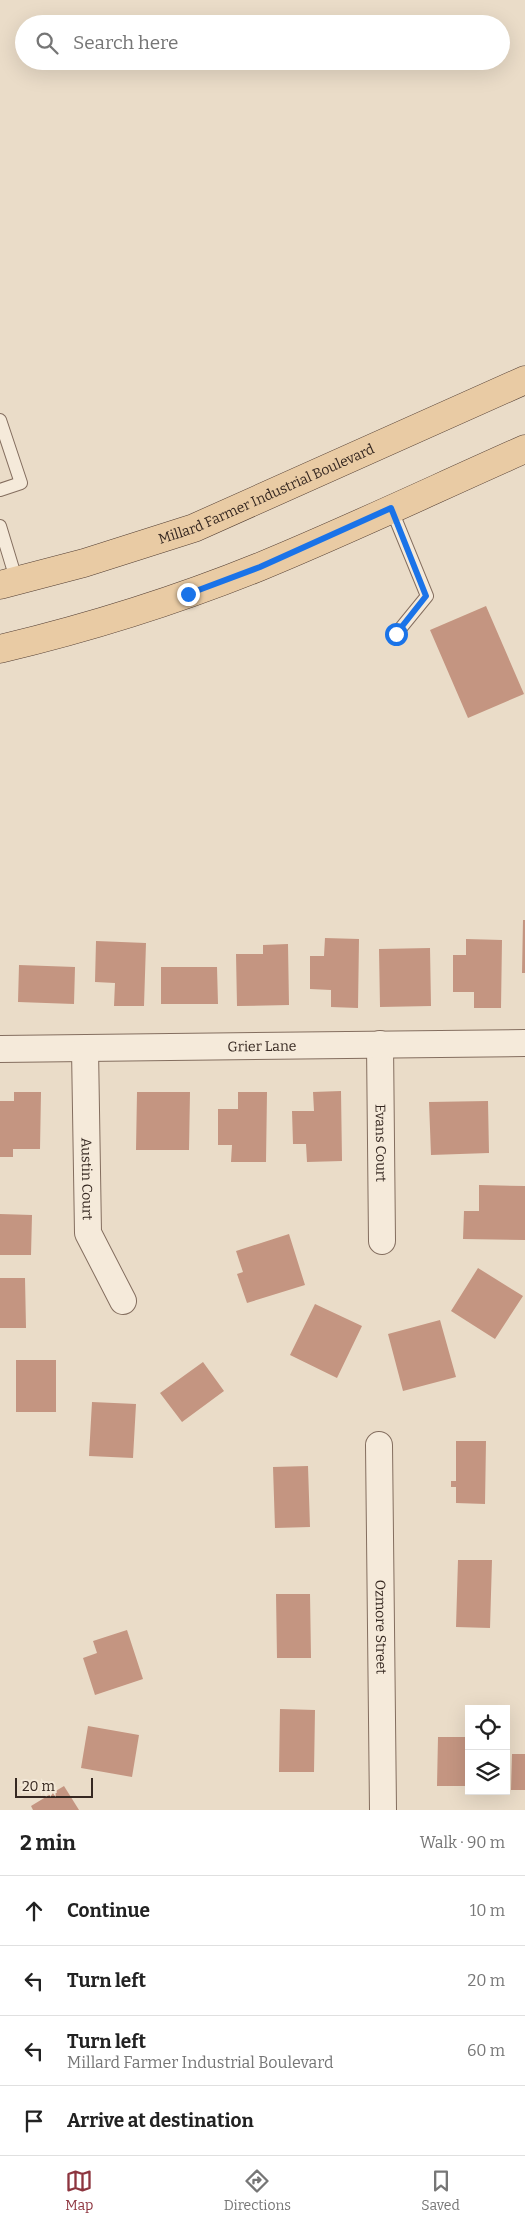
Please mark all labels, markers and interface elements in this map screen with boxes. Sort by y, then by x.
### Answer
search box [15,15,510,70]
icon: search [33,29,61,57]
text: Search here [73,31,178,54]
street label: Millard Farmer Industrial Boulevard [156,440,377,547]
route end [177,583,200,606]
route start [385,623,408,646]
street label: Grier Lane [227,1037,297,1055]
street label: Evans Court [372,1104,390,1182]
street label: Austin Court [78,1138,96,1220]
street label: Ozmore Street [372,1580,390,1674]
map controls [465,1705,510,1795]
button: locate [465,1705,510,1750]
button: layers [465,1750,510,1795]
scale bar [15,1775,92,1798]
text: 20 m [22,1778,55,1795]
text: 2 min [20,1830,76,1856]
text: Walk · 90 m [420,1833,505,1852]
icon: ahead [20,1897,48,1925]
text: Continue [67,1899,150,1922]
text: 10 m [470,1901,505,1920]
icon: left [20,1967,48,1995]
text: Turn left [67,1969,146,1992]
text: 20 m [468,1971,505,1990]
text: Turn left [67,2030,146,2053]
icon: left [20,2037,48,2065]
text: 60 m [467,2041,505,2060]
text: Millard Farmer Industrial Boulevard [67,2053,334,2072]
icon: arrive [20,2107,48,2135]
text: Arrive at destination [67,2109,254,2132]
tab: Map [65,2167,93,2214]
tab: Directions [224,2167,291,2214]
tab: Saved [421,2167,460,2214]

